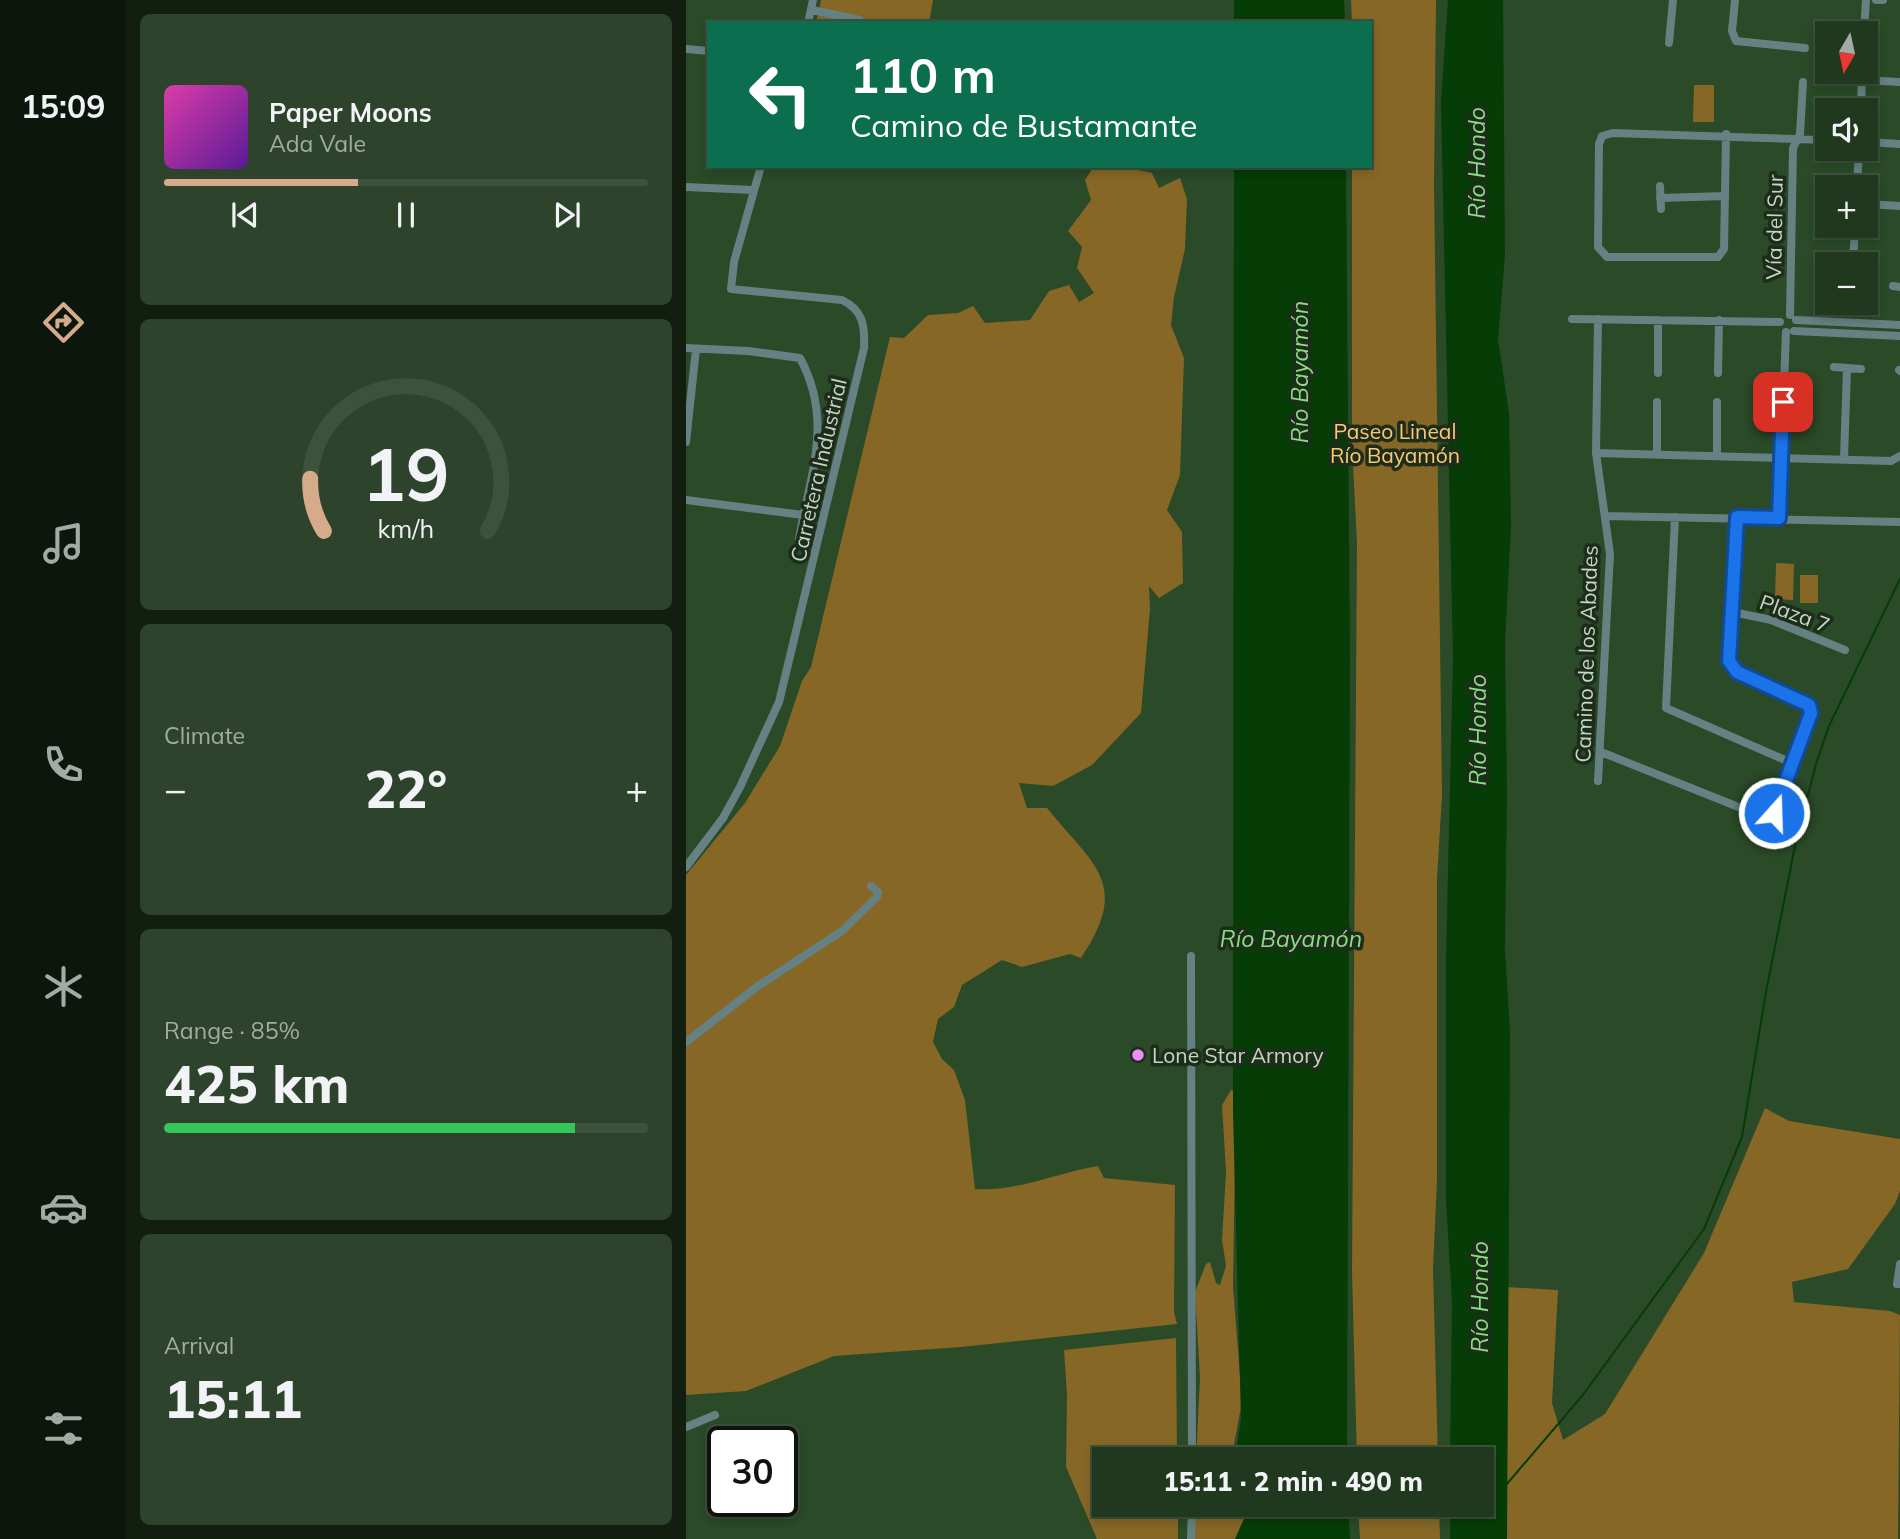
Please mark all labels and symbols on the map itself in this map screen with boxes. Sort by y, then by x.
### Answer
north arrow [1815,21,1878,84]
water label: Río Hondo [1462,107,1491,219]
street label: Vía del Sur [1760,174,1788,280]
water label: Río Bayamón [1285,301,1314,443]
pin [1753,372,1813,432]
street label: Carretera Industrial [784,376,852,564]
park label: Paseo Lineal Río Bayamón [1330,418,1460,468]
street label: Camino de los Abades [1569,545,1603,763]
street label: Plaza 7 [1756,588,1834,638]
water label: Río Hondo [1463,674,1492,786]
position arrow [1737,776,1811,850]
water label: Río Bayamón [1220,924,1362,953]
place label: Lone Star Armory [1152,1042,1324,1068]
marker: Lone Star Armory [1130,1047,1146,1063]
water label: Río Hondo [1465,1241,1494,1353]
speed limit sign: 30 [707,1426,798,1517]

